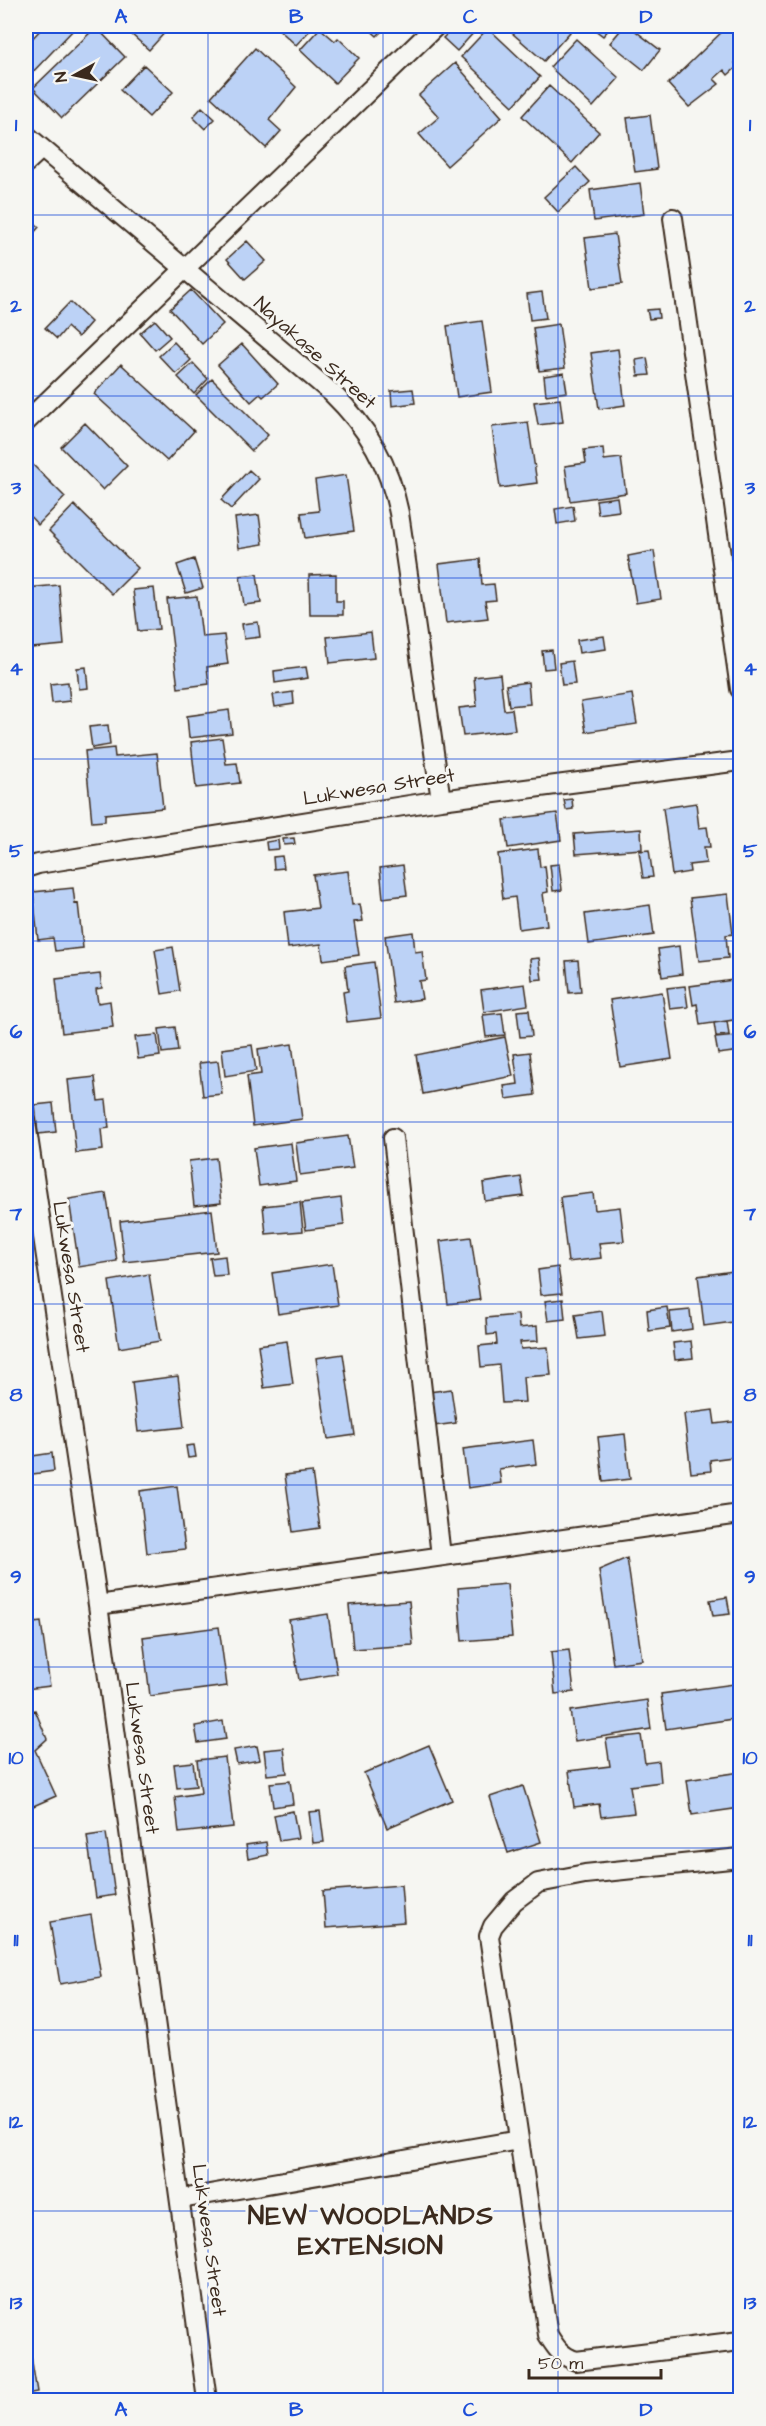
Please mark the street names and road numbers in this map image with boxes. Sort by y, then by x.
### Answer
street label: Nayakase Street [247,290,383,417]
street label: Lukwesa Street [301,761,457,813]
street label: Lukwesa Street [45,1199,97,1355]
street label: Lukwesa Street [117,1680,167,1836]
street label: Lukwesa Street [184,2162,234,2318]

